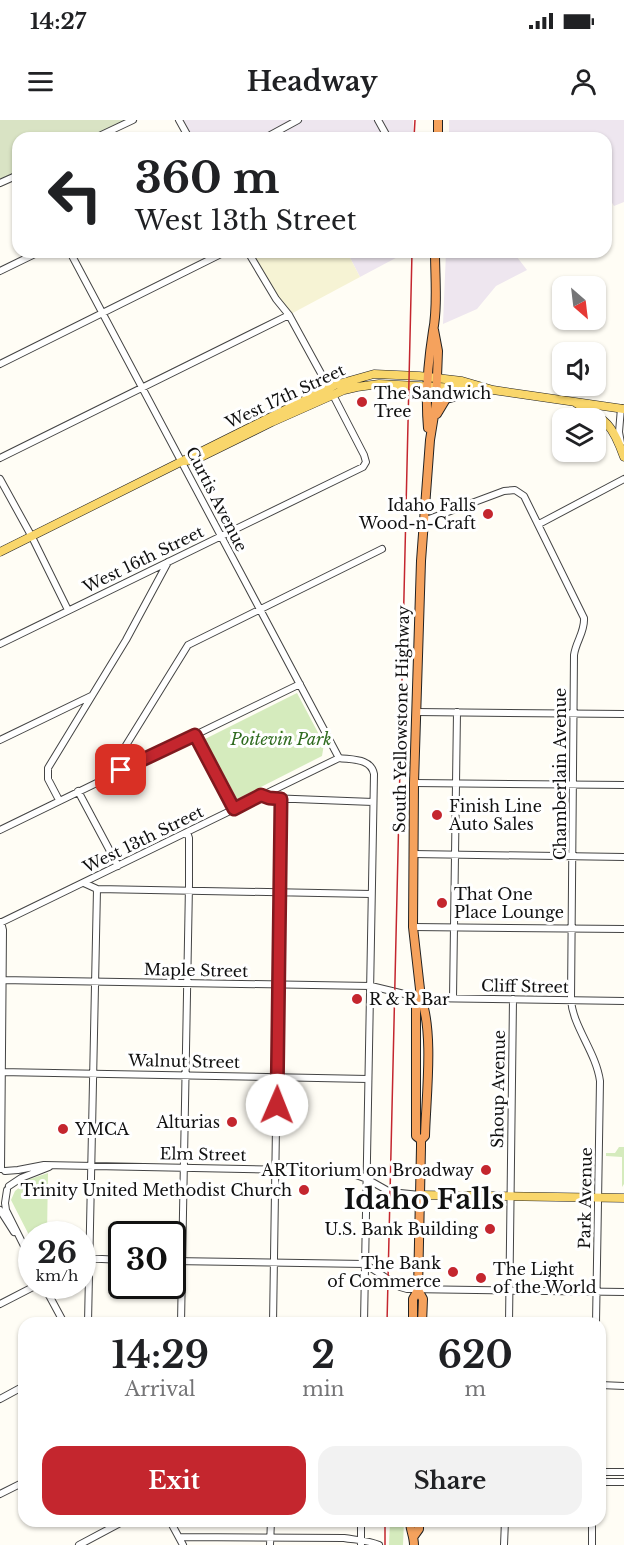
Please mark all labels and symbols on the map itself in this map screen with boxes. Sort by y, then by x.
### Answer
north arrow [552,276,606,330]
street label: West 17th Street [221,360,348,433]
place label: The Sandwich Tree [374,383,491,421]
marker: The Sandwich Tree [355,395,369,409]
street label: Curtis Avenue [182,443,252,555]
place label: Idaho Falls Wood-n-Craft [358,495,476,533]
marker: Idaho Falls Wood-n-Craft [481,507,495,521]
street label: West 16th Street [78,521,207,597]
street label: South Yellowstone Highway [389,604,413,833]
street label: Chamberlain Avenue [550,688,570,860]
park label: Poitevin Park [229,729,332,749]
pin [95,744,146,795]
place label: Finish Line Auto Sales [448,796,542,834]
street label: West 13th Street [79,801,206,877]
marker: Finish Line Auto Sales [430,808,444,822]
place label: That One Place Lounge [454,884,564,922]
marker: That One Place Lounge [435,896,449,910]
street label: Maple Street [144,959,248,981]
street label: Cliff Street [481,975,569,997]
place label: R & R Bar [369,989,450,1009]
marker: R & R Bar [350,992,364,1006]
street label: Shoup Avenue [487,1030,509,1148]
street label: Walnut Street [127,1050,240,1072]
position arrow [245,1073,309,1137]
place label: Alturias [155,1112,220,1132]
marker: Alturias [225,1115,239,1129]
place label: YMCA [74,1119,130,1139]
marker: YMCA [56,1122,70,1136]
street label: Elm Street [159,1143,247,1165]
street label: Park Avenue [574,1147,596,1249]
place label: ARTitorium on Broadway [260,1160,475,1180]
marker: ARTitorium on Broadway [479,1163,493,1177]
place label: Trinity United Methodist Church [21,1180,292,1200]
district label: Idaho Falls [344,1182,504,1217]
marker: Trinity United Methodist Church [297,1183,311,1197]
place label: U.S. Bank Building [325,1219,478,1239]
speed limit sign: 30 [108,1221,186,1299]
marker: U.S. Bank Building [483,1222,497,1236]
place label: The Bank of Commerce [327,1253,441,1291]
place label: The Light of the World [493,1259,597,1297]
marker: The Bank of Commerce [446,1265,460,1279]
marker: The Light of the World [474,1271,488,1285]

